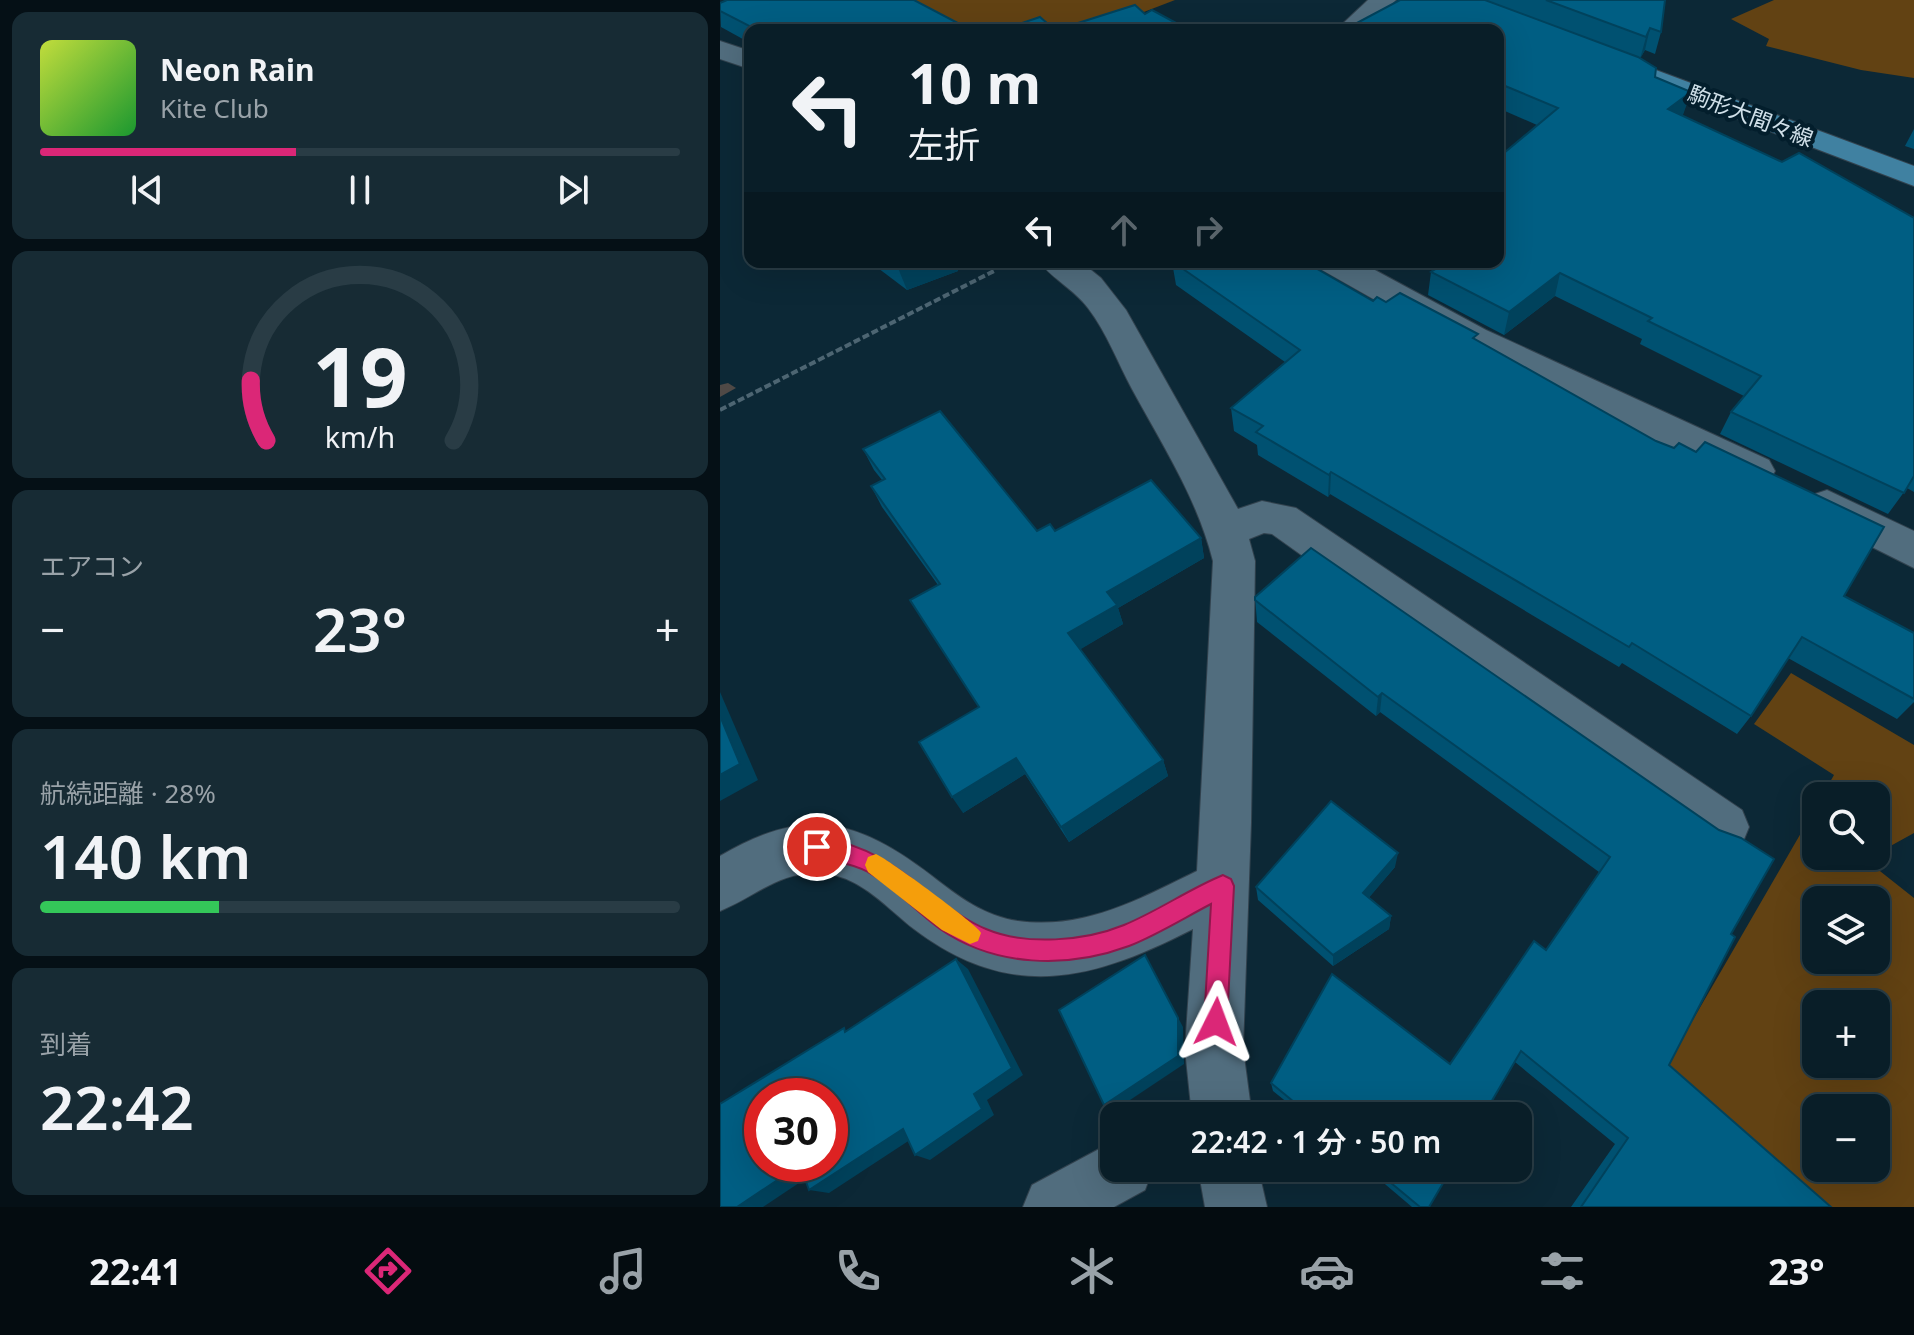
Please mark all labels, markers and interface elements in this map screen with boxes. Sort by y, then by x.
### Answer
text: 10 m [908,44,1041,120]
text: Neon Rain [160,49,314,90]
icon: left [776,56,880,160]
street label: 駒形大間々線 [1684,77,1818,153]
text: Kite Club [160,90,269,126]
text: 左折 [908,120,980,169]
icon: previous [125,168,169,212]
icon: pause [338,168,382,212]
icon: next [551,168,595,212]
icon: left [1018,208,1062,252]
icon: ahead [1102,208,1146,252]
icon: right [1186,208,1230,252]
text: 19 [312,317,408,430]
text: km/h [325,417,395,456]
text: エアコン [40,548,144,584]
text: 23° [313,588,407,670]
text: − [40,599,65,659]
text: + [655,599,680,659]
text: 航続距離 · 28% [40,775,216,811]
map controls [1802,782,1890,1182]
button: search [1802,782,1890,870]
pin [783,813,851,881]
text: 140 km [40,815,251,897]
icon: arrive [795,825,839,869]
button: layers [1802,886,1890,974]
position arrow [1174,980,1258,1064]
button: + [1802,990,1890,1078]
text: 到着 [40,1026,92,1062]
text: 22:42 [40,1066,194,1148]
speed limit sign: 30 [744,1078,848,1182]
button: − [1802,1094,1890,1182]
text: 22:42 · 1 分 · 50 m [1191,1121,1441,1162]
icon: directions [360,1243,416,1299]
icon: music [595,1243,651,1299]
icon: phone [830,1243,886,1299]
icon: climate [1064,1243,1120,1299]
icon: car [1299,1243,1355,1299]
icon: filters [1534,1243,1590,1299]
text: 22:41 [89,1247,182,1296]
text: 23° [1768,1247,1825,1296]

